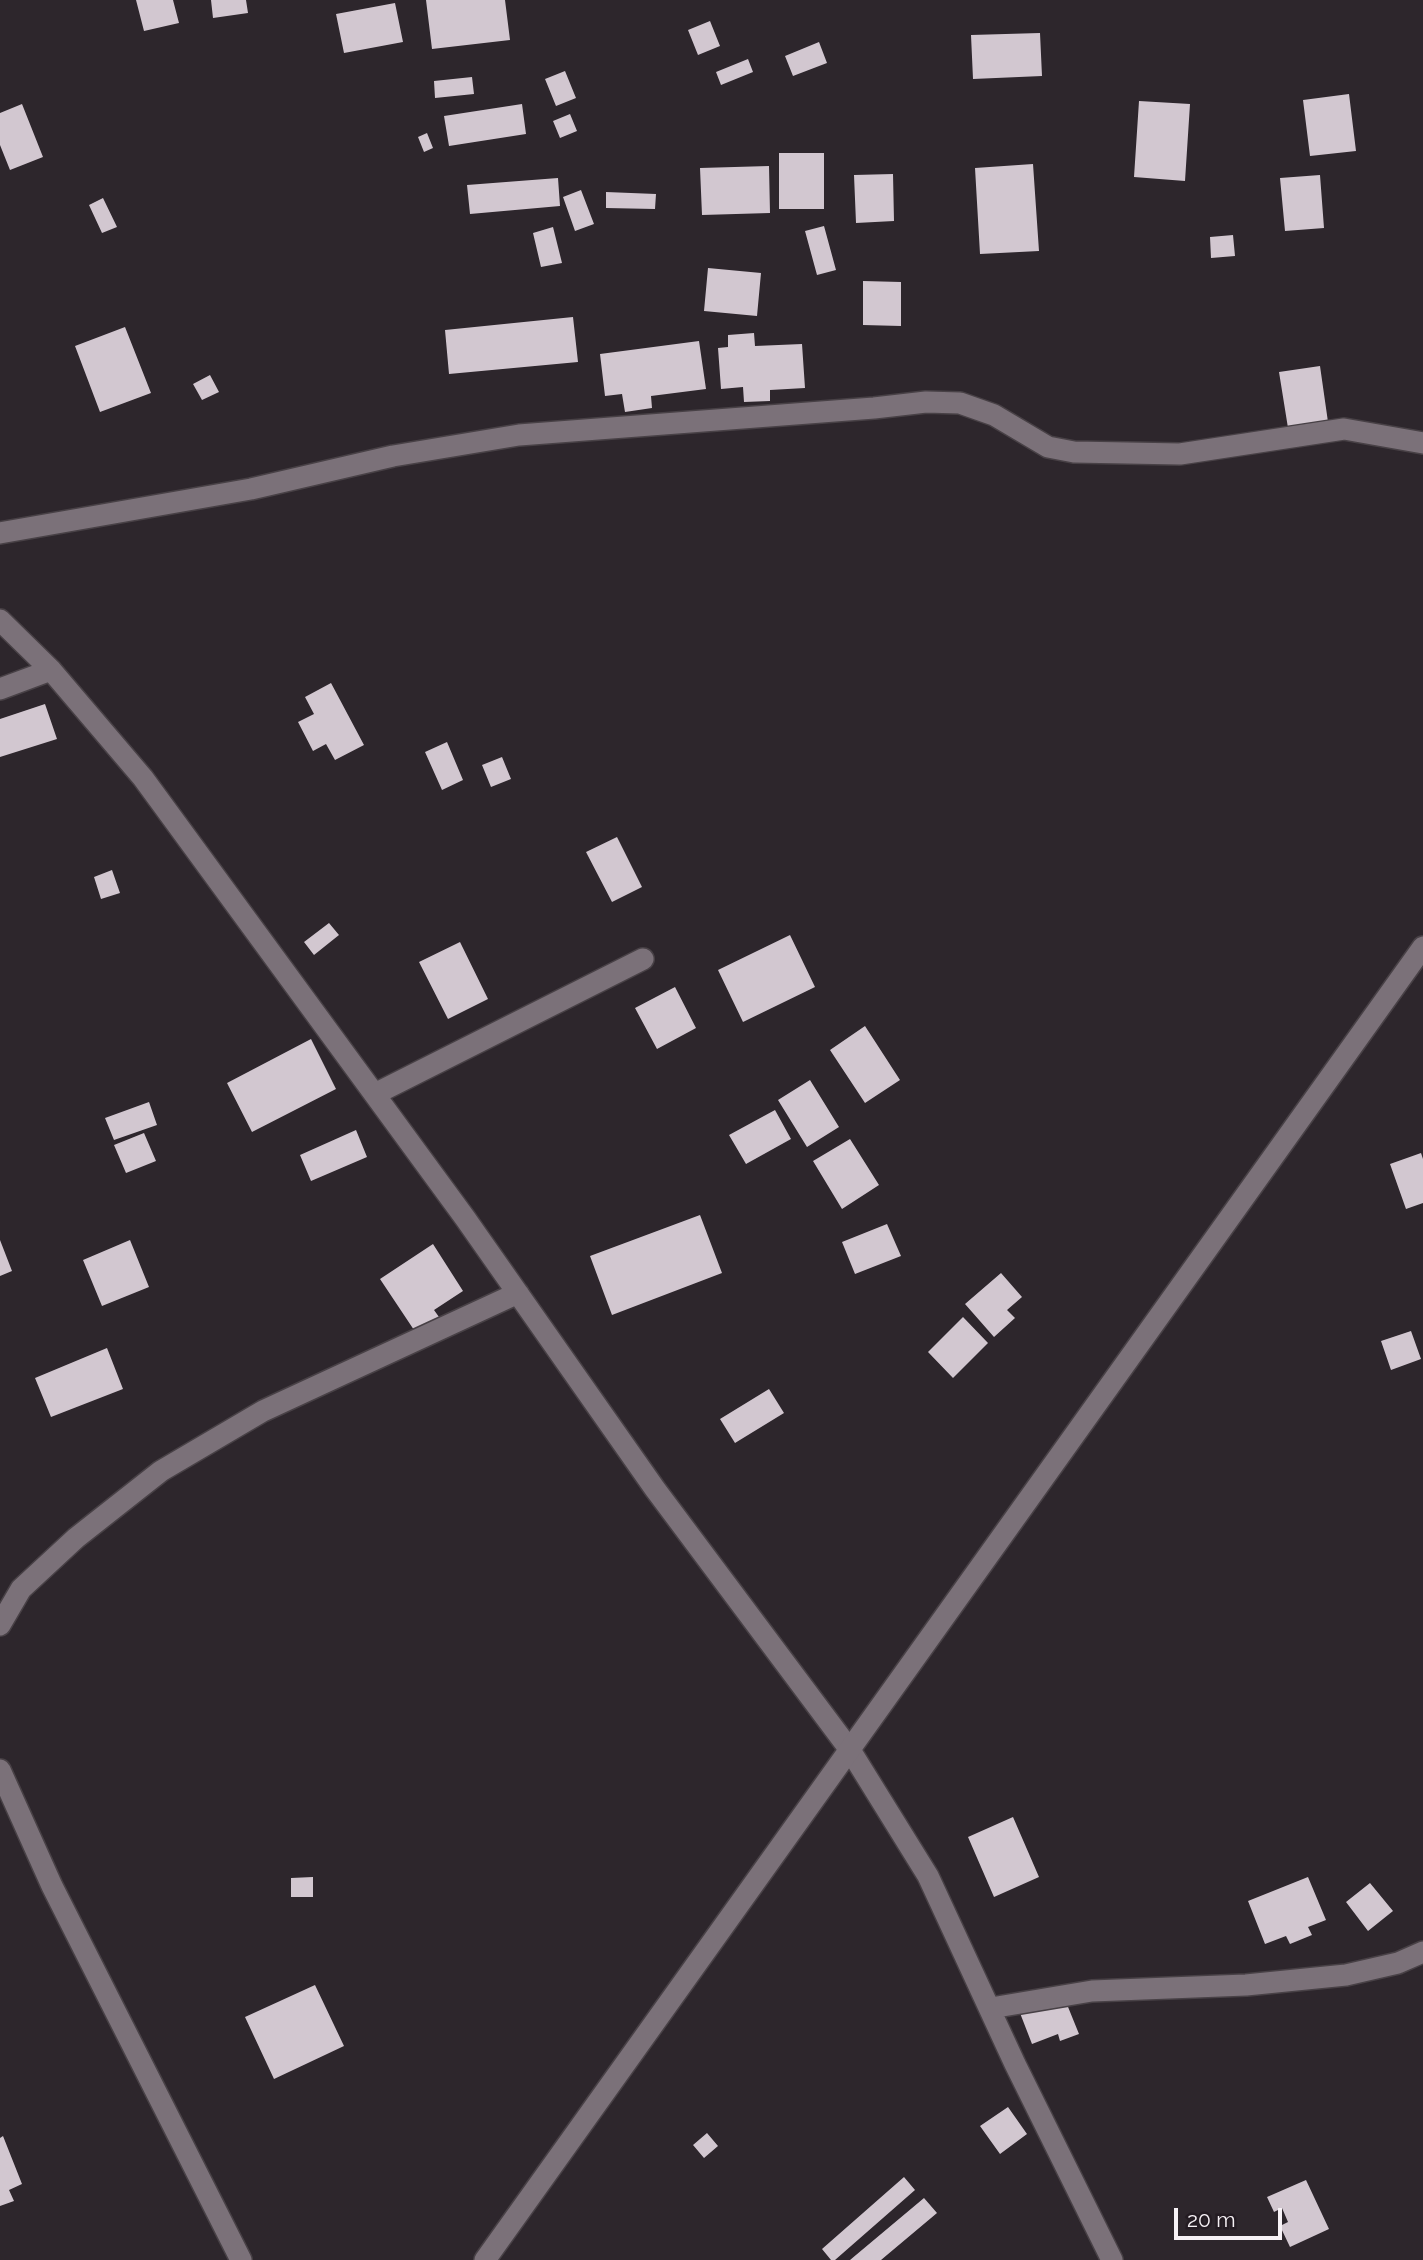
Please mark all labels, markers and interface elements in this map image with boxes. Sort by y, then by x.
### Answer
scale bar [1178,2194,1286,2238]
text: 20 m [1187,2207,1235,2232]

